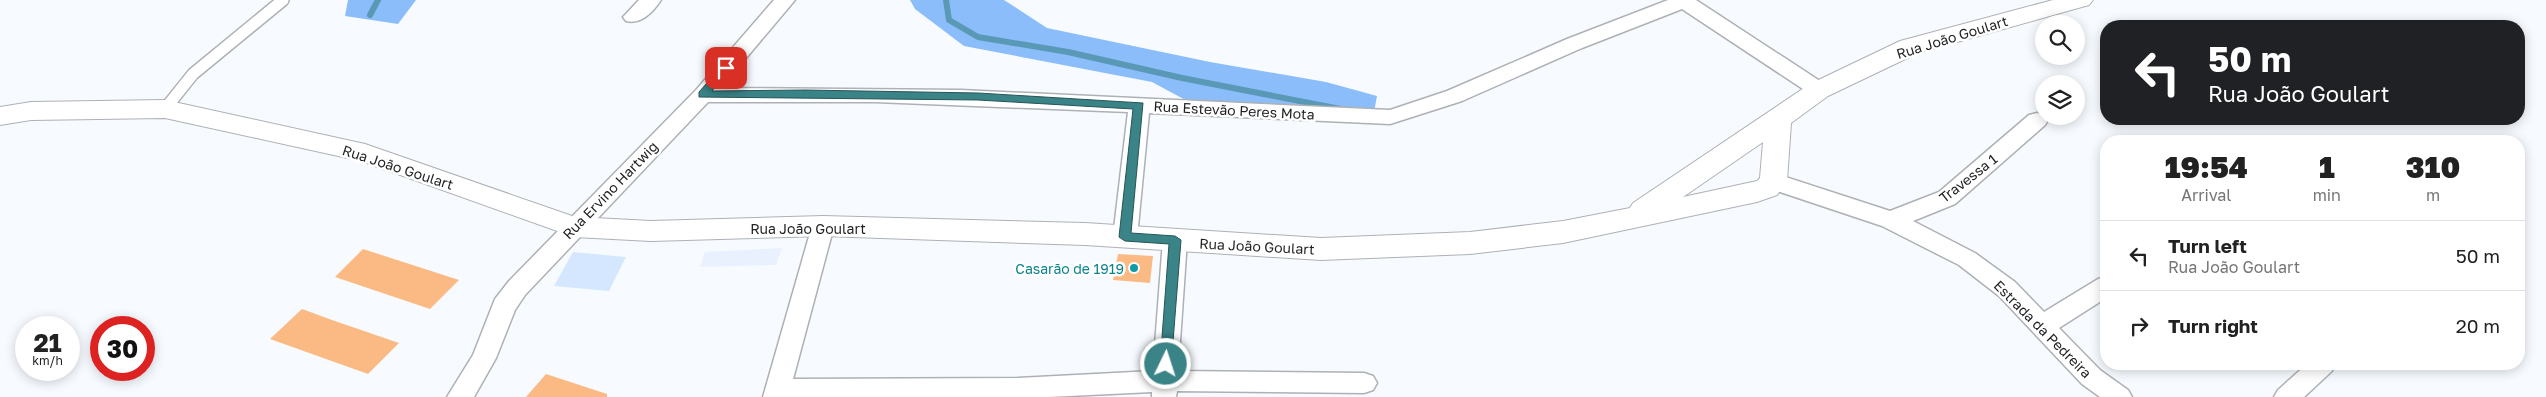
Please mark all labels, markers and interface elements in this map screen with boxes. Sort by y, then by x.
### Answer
street label: Rua João Goulart [1894,12,2010,62]
map controls [2035,15,2085,125]
button: search [2035,15,2085,65]
text: 50 m [2208,38,2291,80]
icon: left [2125,40,2190,105]
pin [705,47,747,89]
icon: arrive [712,54,740,82]
button: layers [2035,75,2085,125]
text: Rua João Goulart [2208,80,2390,107]
street label: Rua Estevão Peres Mota [1153,97,1315,123]
street label: Rua Ervino Hartwig [559,138,661,242]
street label: Rua João Goulart [340,141,456,193]
text: 19:54 [2165,149,2248,185]
text: 1 [2319,149,2335,185]
text: 310 [2406,149,2460,185]
street label: Travessa 1 [1936,150,2001,206]
text: Arrival [2181,185,2231,205]
text: min [2313,185,2341,205]
text: m [2426,185,2440,205]
street label: Rua João Goulart [750,220,866,237]
street label: Rua João Goulart [1199,234,1315,258]
text: Turn left [2168,234,2247,257]
icon: left [2125,242,2153,270]
text: 50 m [2456,244,2500,267]
text: Rua João Goulart [2168,257,2300,277]
place label: Casarão de 1919 [1015,260,1124,277]
marker: Casarão de 1919 [1128,262,1140,274]
street label: Estrada da Pedreira [1991,277,2095,381]
icon: right [2125,312,2153,340]
text: Turn right [2168,314,2258,337]
text: 20 m [2456,314,2500,337]
speed limit sign: 30 [90,316,155,381]
text: 21 [33,327,62,358]
position arrow [1139,337,1191,389]
text: km/h [32,353,63,368]

